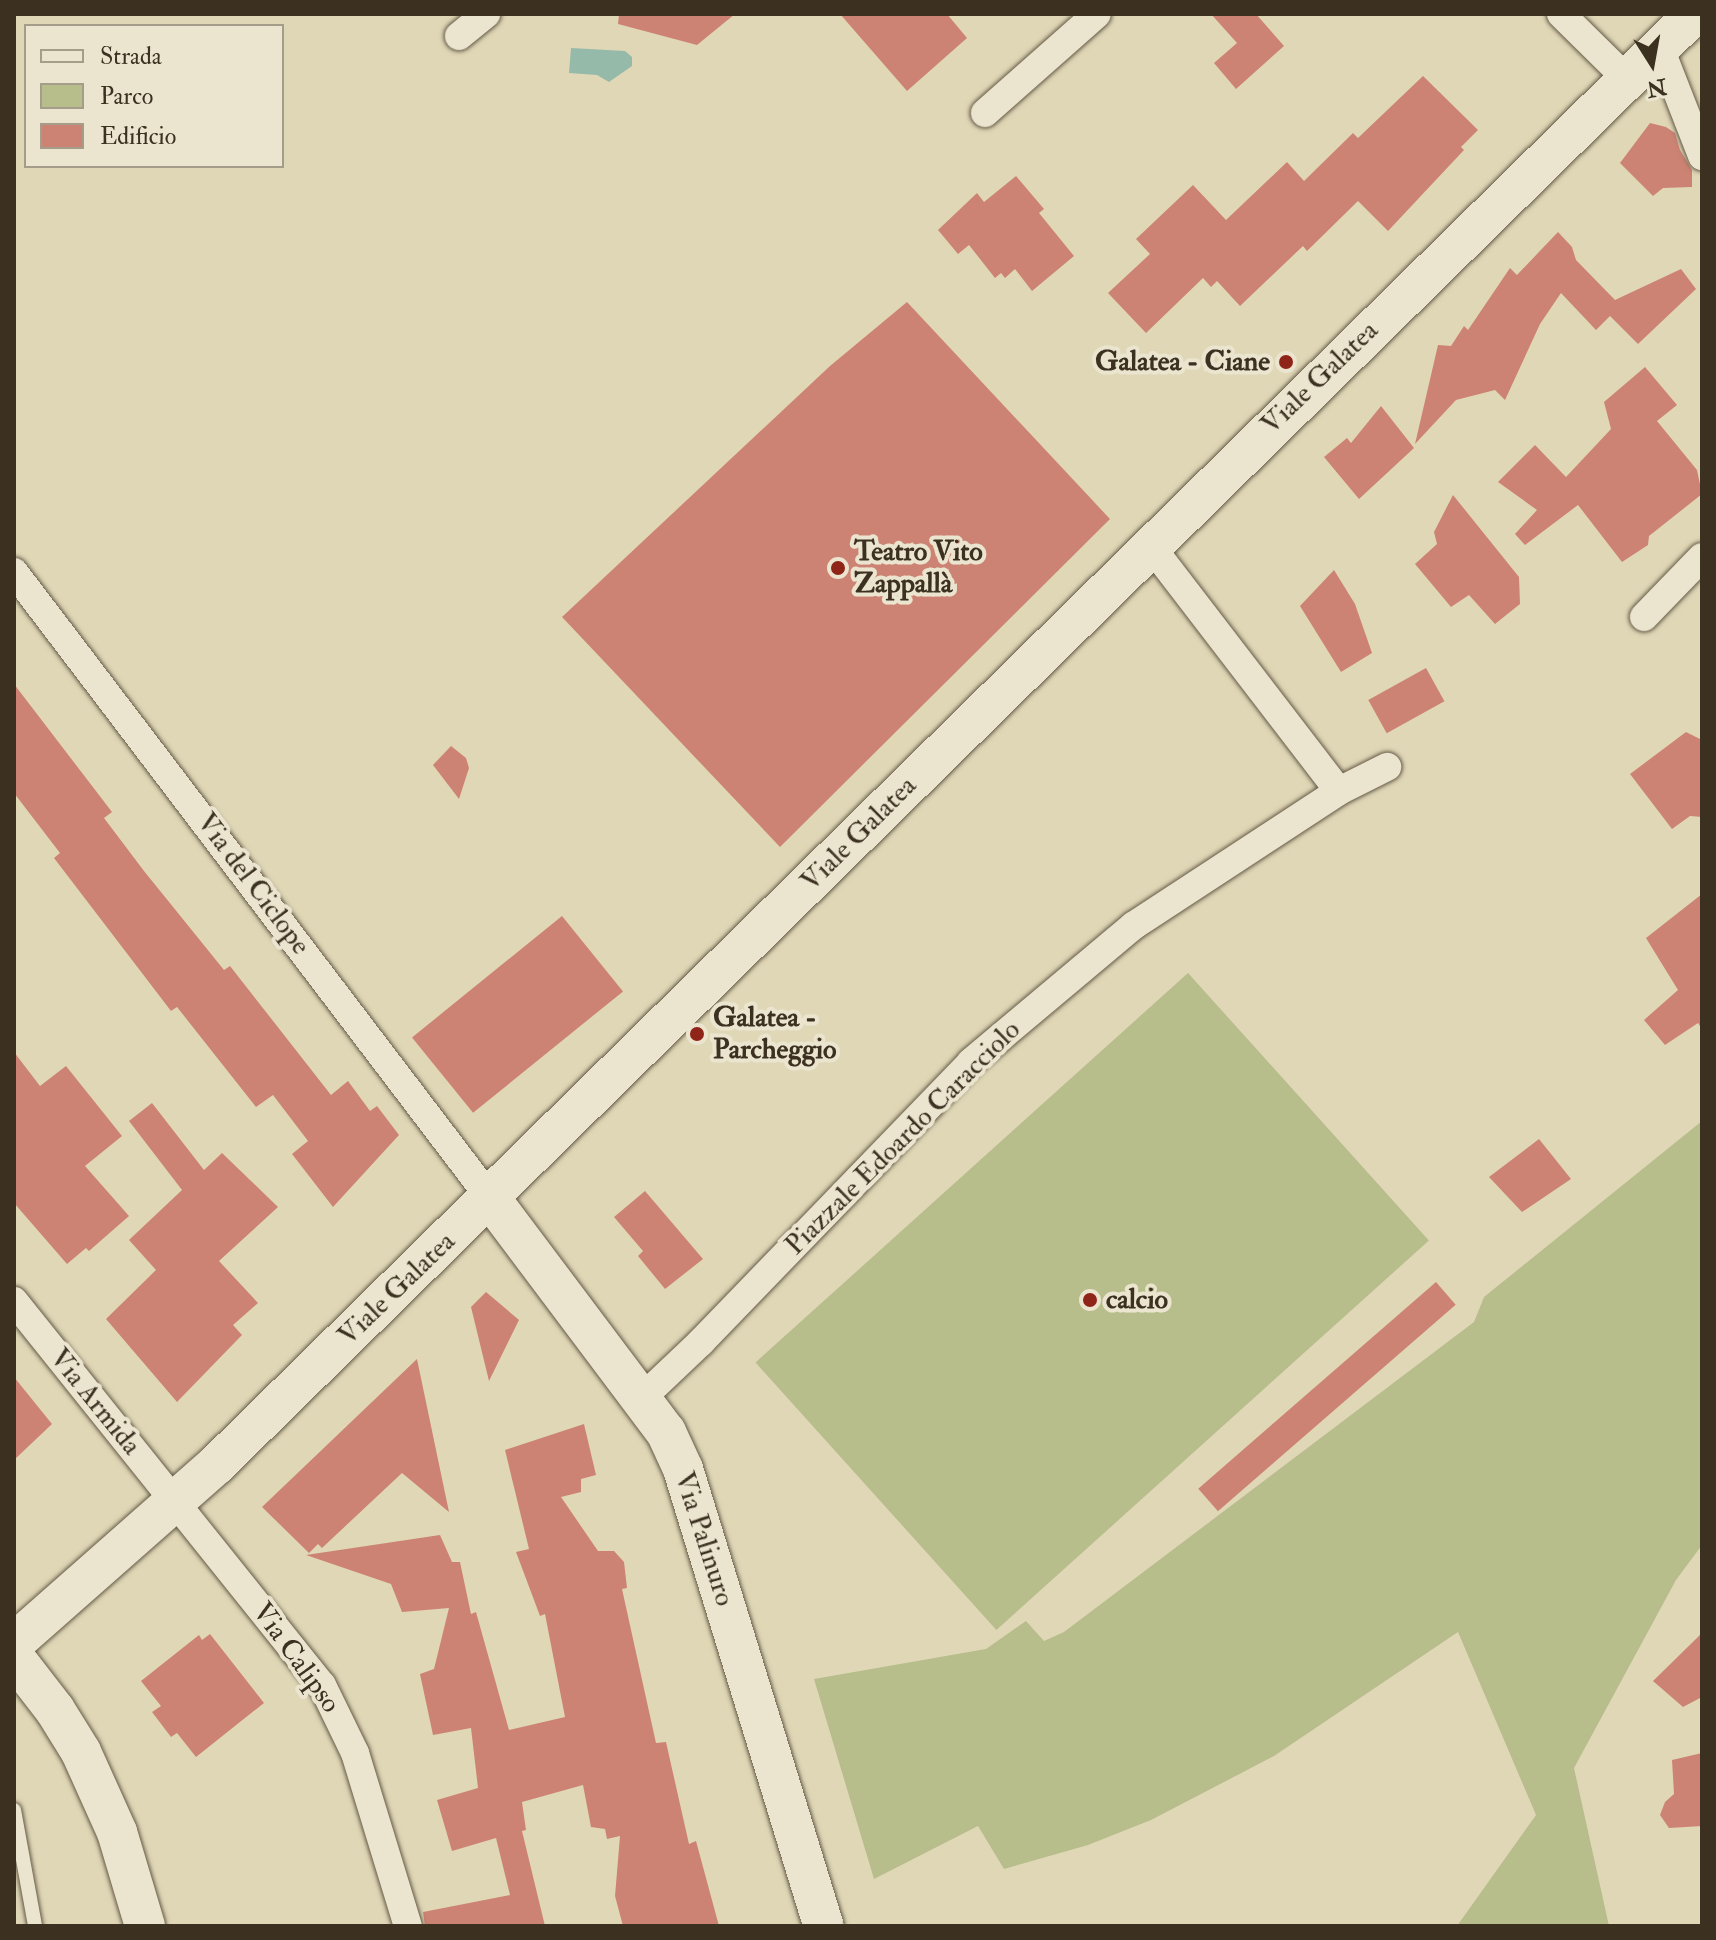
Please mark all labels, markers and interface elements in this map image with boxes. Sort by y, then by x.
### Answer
legend [24,24,284,168]
north arrow [1612,24,1692,104]
text: Strada [100,41,162,72]
text: N [1644,72,1669,103]
text: Parco [100,81,153,112]
text: Edificio [100,121,176,152]
street label: Viale Galatea [1255,314,1385,442]
place label: Galatea - Ciane [1095,345,1270,379]
marker: Galatea - Ciane [1277,353,1295,371]
place label: Teatro Vito Zappallà [854,535,983,601]
marker: Teatro Vito Zappallà [829,559,847,577]
street label: Viale Galatea [794,769,924,899]
street label: Via del Ciclope [189,807,317,961]
place label: Galatea - Parcheggio [713,1001,837,1067]
street label: Piazzale Edoardo Caracciolo [779,1014,1027,1262]
marker: Galatea - Parcheggio [688,1025,706,1043]
street label: Viale Galatea [332,1225,462,1353]
place label: calcio [1106,1283,1168,1317]
marker: calcio [1081,1291,1099,1309]
street label: Via Armida [42,1342,148,1462]
street label: Via Palinuro [667,1468,741,1610]
street label: Via Calipso [245,1596,347,1720]

